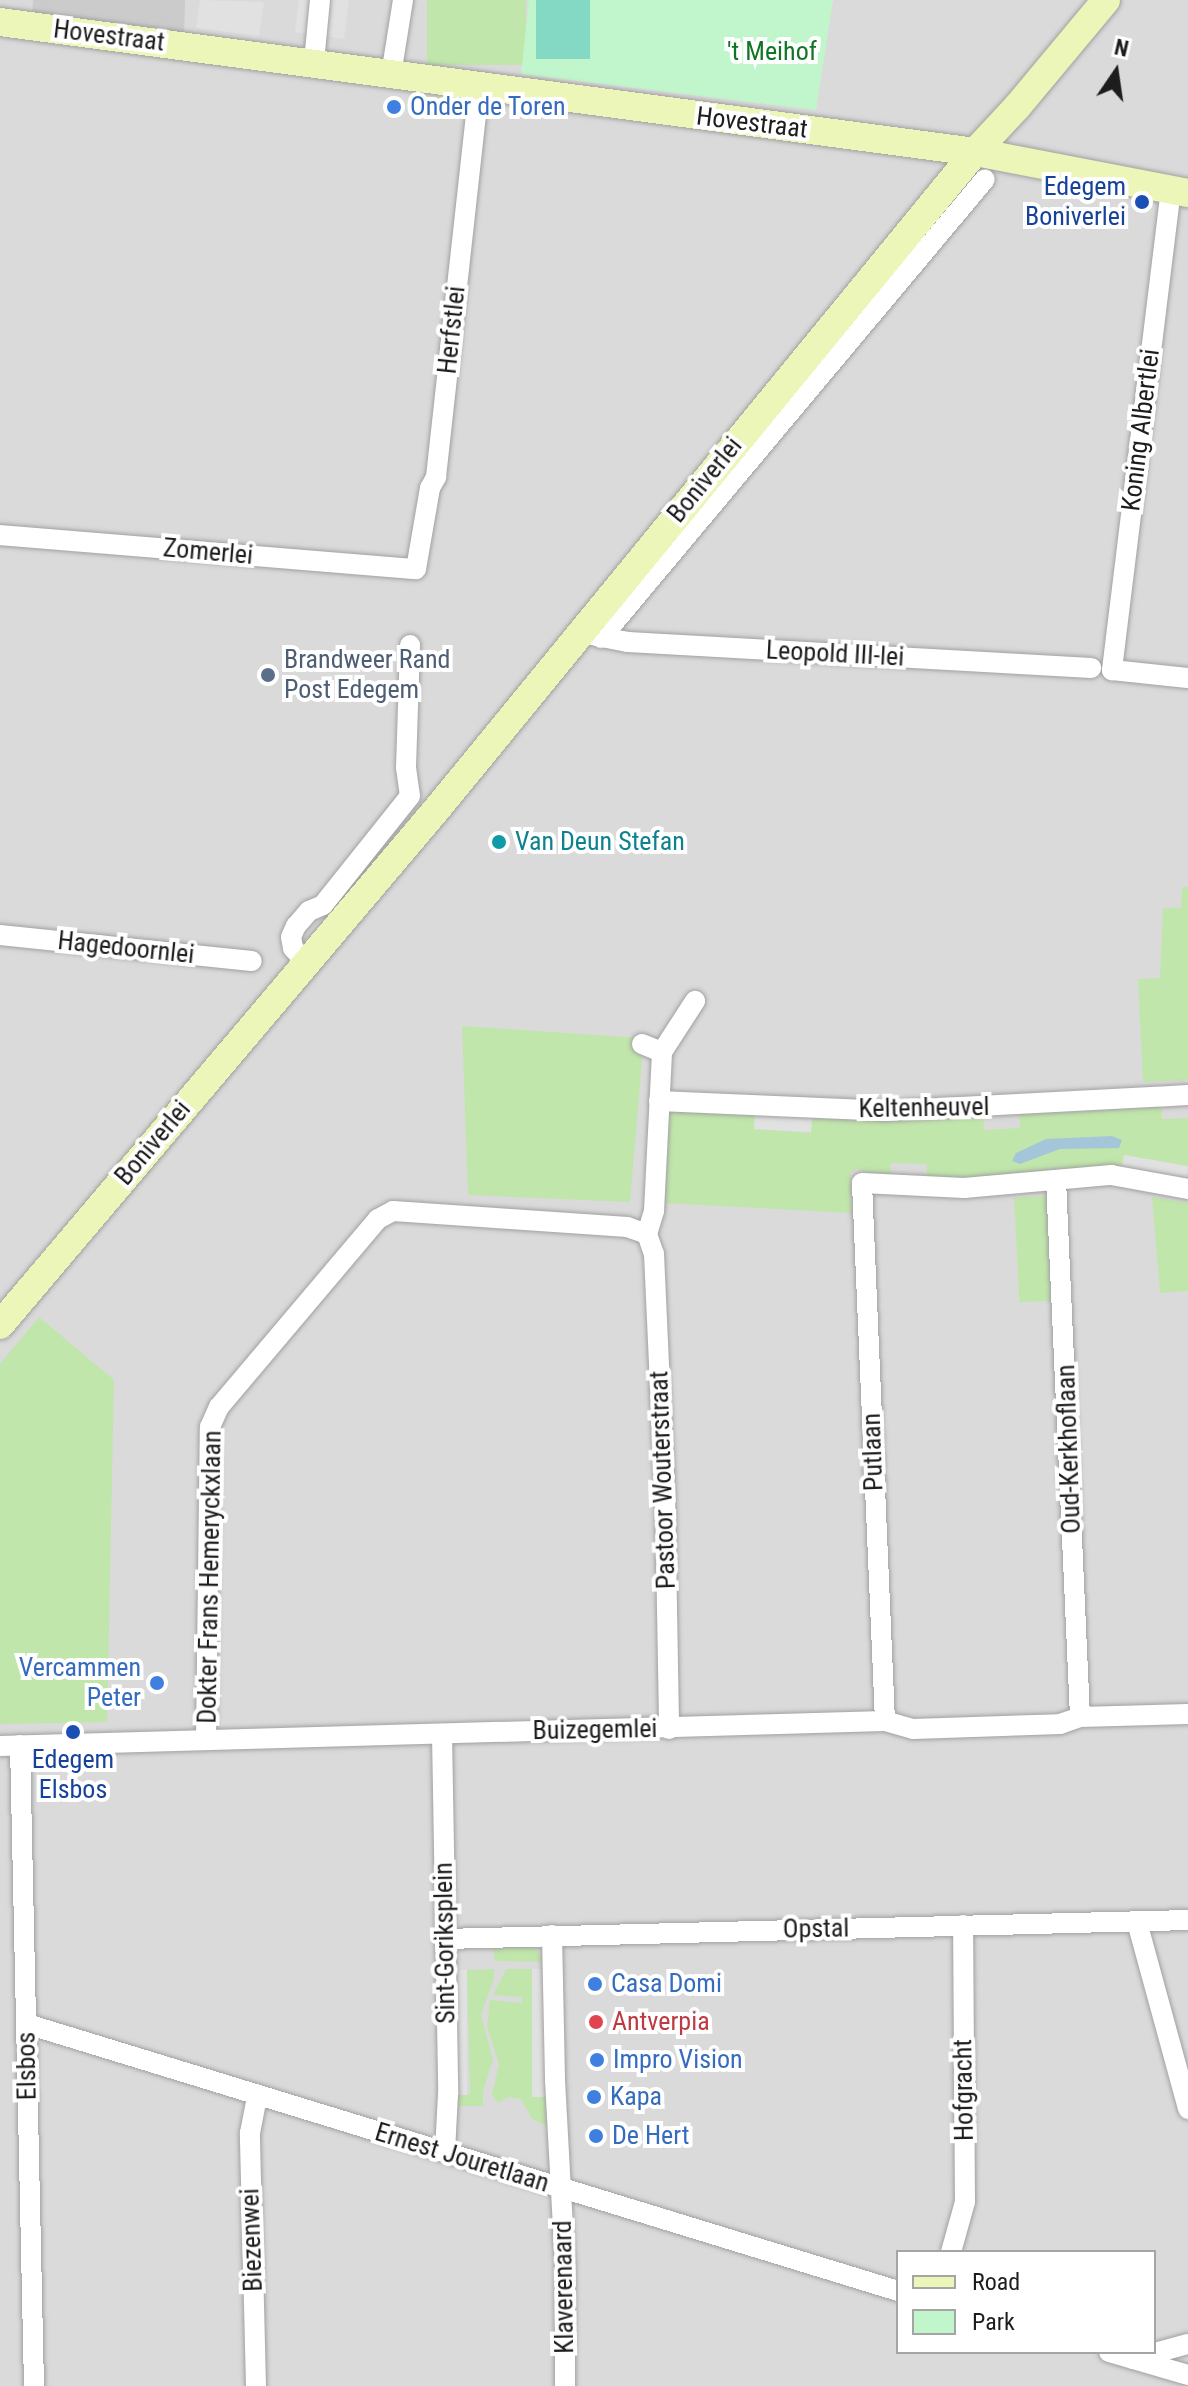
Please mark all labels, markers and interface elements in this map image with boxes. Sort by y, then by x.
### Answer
street label: Hovestraat [52,14,166,58]
north arrow [1076,32,1156,112]
text: N [1112,34,1131,62]
park label: 't Meihof [727,36,817,68]
place label: Onder de Toren [410,91,566,123]
marker: Onder de Toren [385,98,403,116]
street label: Hovestraat [695,101,809,145]
place label: Edegem Boniverlei [1025,171,1126,232]
marker: Edegem Boniverlei [1133,193,1151,211]
street label: Herfstlei [432,284,472,376]
street label: Koning Albertlei [1116,347,1166,513]
street label: Boniverlei [661,431,749,529]
street label: Zomerlei [162,533,254,571]
street label: Leopold III-lei [765,635,905,673]
place label: Brandweer Rand Post Edegem [284,644,450,706]
marker: Brandweer Rand Post Edegem [259,666,277,684]
place label: Van Deun Stefan [515,826,685,858]
marker: Van Deun Stefan [490,833,508,851]
street label: Hagedoornlei [56,925,196,971]
street label: Keltenheuvel [858,1091,990,1125]
street label: Boniverlei [109,1094,197,1192]
street label: Oud-Kerkhoflaan [1050,1364,1088,1534]
street label: Pastoor Wouterstraat [644,1370,682,1590]
street label: Putlaan [856,1412,890,1492]
street label: Dokter Frans Hemeryckxlaan [192,1430,228,1724]
place label: Vercammen Peter [19,1652,141,1714]
marker: Vercammen Peter [148,1674,166,1692]
street label: Buizegemlei [532,1713,658,1747]
marker: Edegem Elsbos [64,1723,82,1741]
place label: Edegem Elsbos [32,1744,114,1806]
street label: Sint-Goriksplein [428,1862,462,2024]
street label: Opstal [783,1913,849,1945]
place label: Casa Domi [611,1968,722,2000]
marker: Casa Domi [586,1975,604,1993]
place label: Antverpia [612,2006,710,2038]
marker: Antverpia [587,2013,605,2031]
street label: Elsbos [11,2031,43,2101]
street label: Hofgracht [948,2039,980,2141]
place label: Impro Vision [613,2044,743,2076]
marker: Impro Vision [588,2051,606,2069]
place label: Kapa [610,2081,662,2113]
marker: Kapa [585,2088,603,2106]
street label: Ernest Jouretlaan [371,2117,553,2199]
place label: De Hert [612,2120,690,2152]
marker: De Hert [587,2127,605,2145]
street label: Biezenwei [235,2188,269,2292]
street label: Klaverenaard [547,2220,581,2354]
legend [896,2250,1156,2354]
text: Road [972,2268,1020,2296]
text: Park [972,2308,1015,2336]

